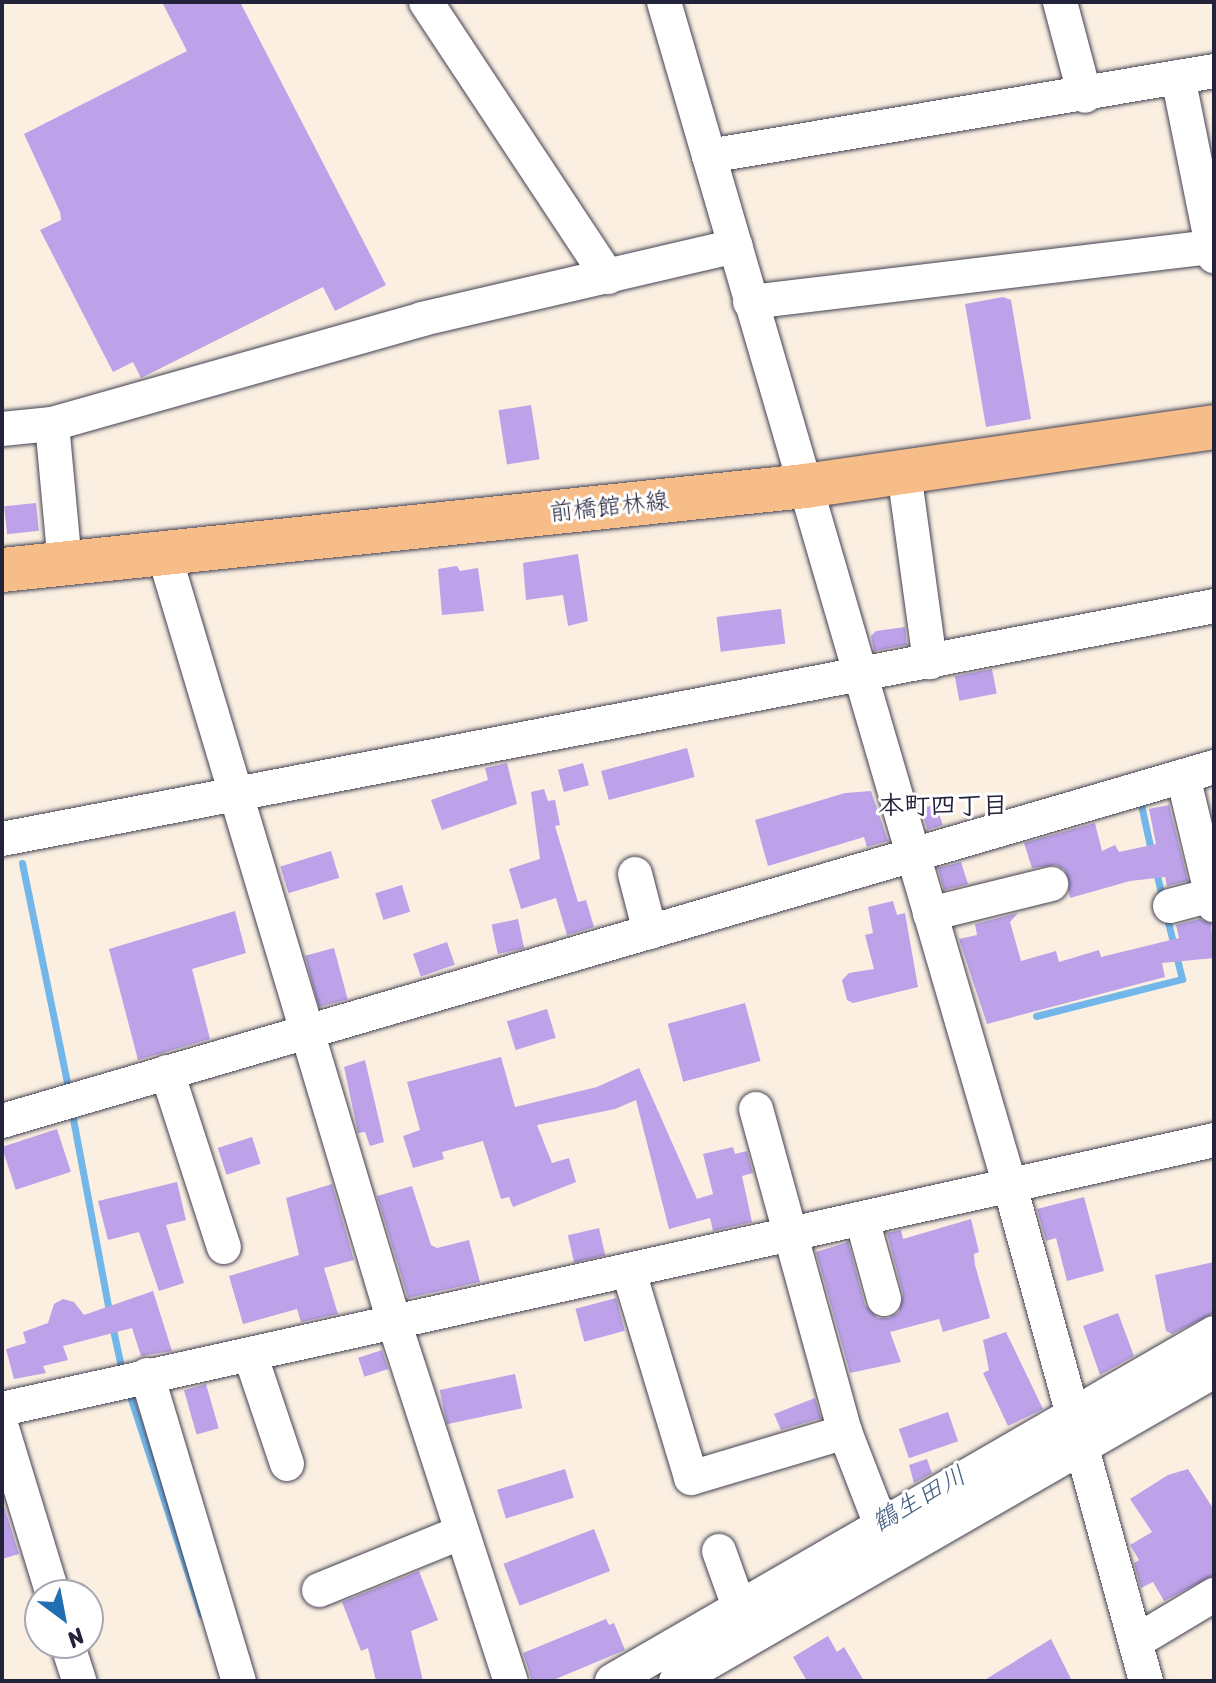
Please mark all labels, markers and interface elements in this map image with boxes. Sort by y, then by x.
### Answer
street label: 前橋館林線 [548,486,670,528]
district label: 本町四丁目 [878,790,1008,822]
water label: 鶴生田川 [866,1459,972,1539]
north arrow [24,1579,104,1659]
text: N [59,1618,93,1659]

